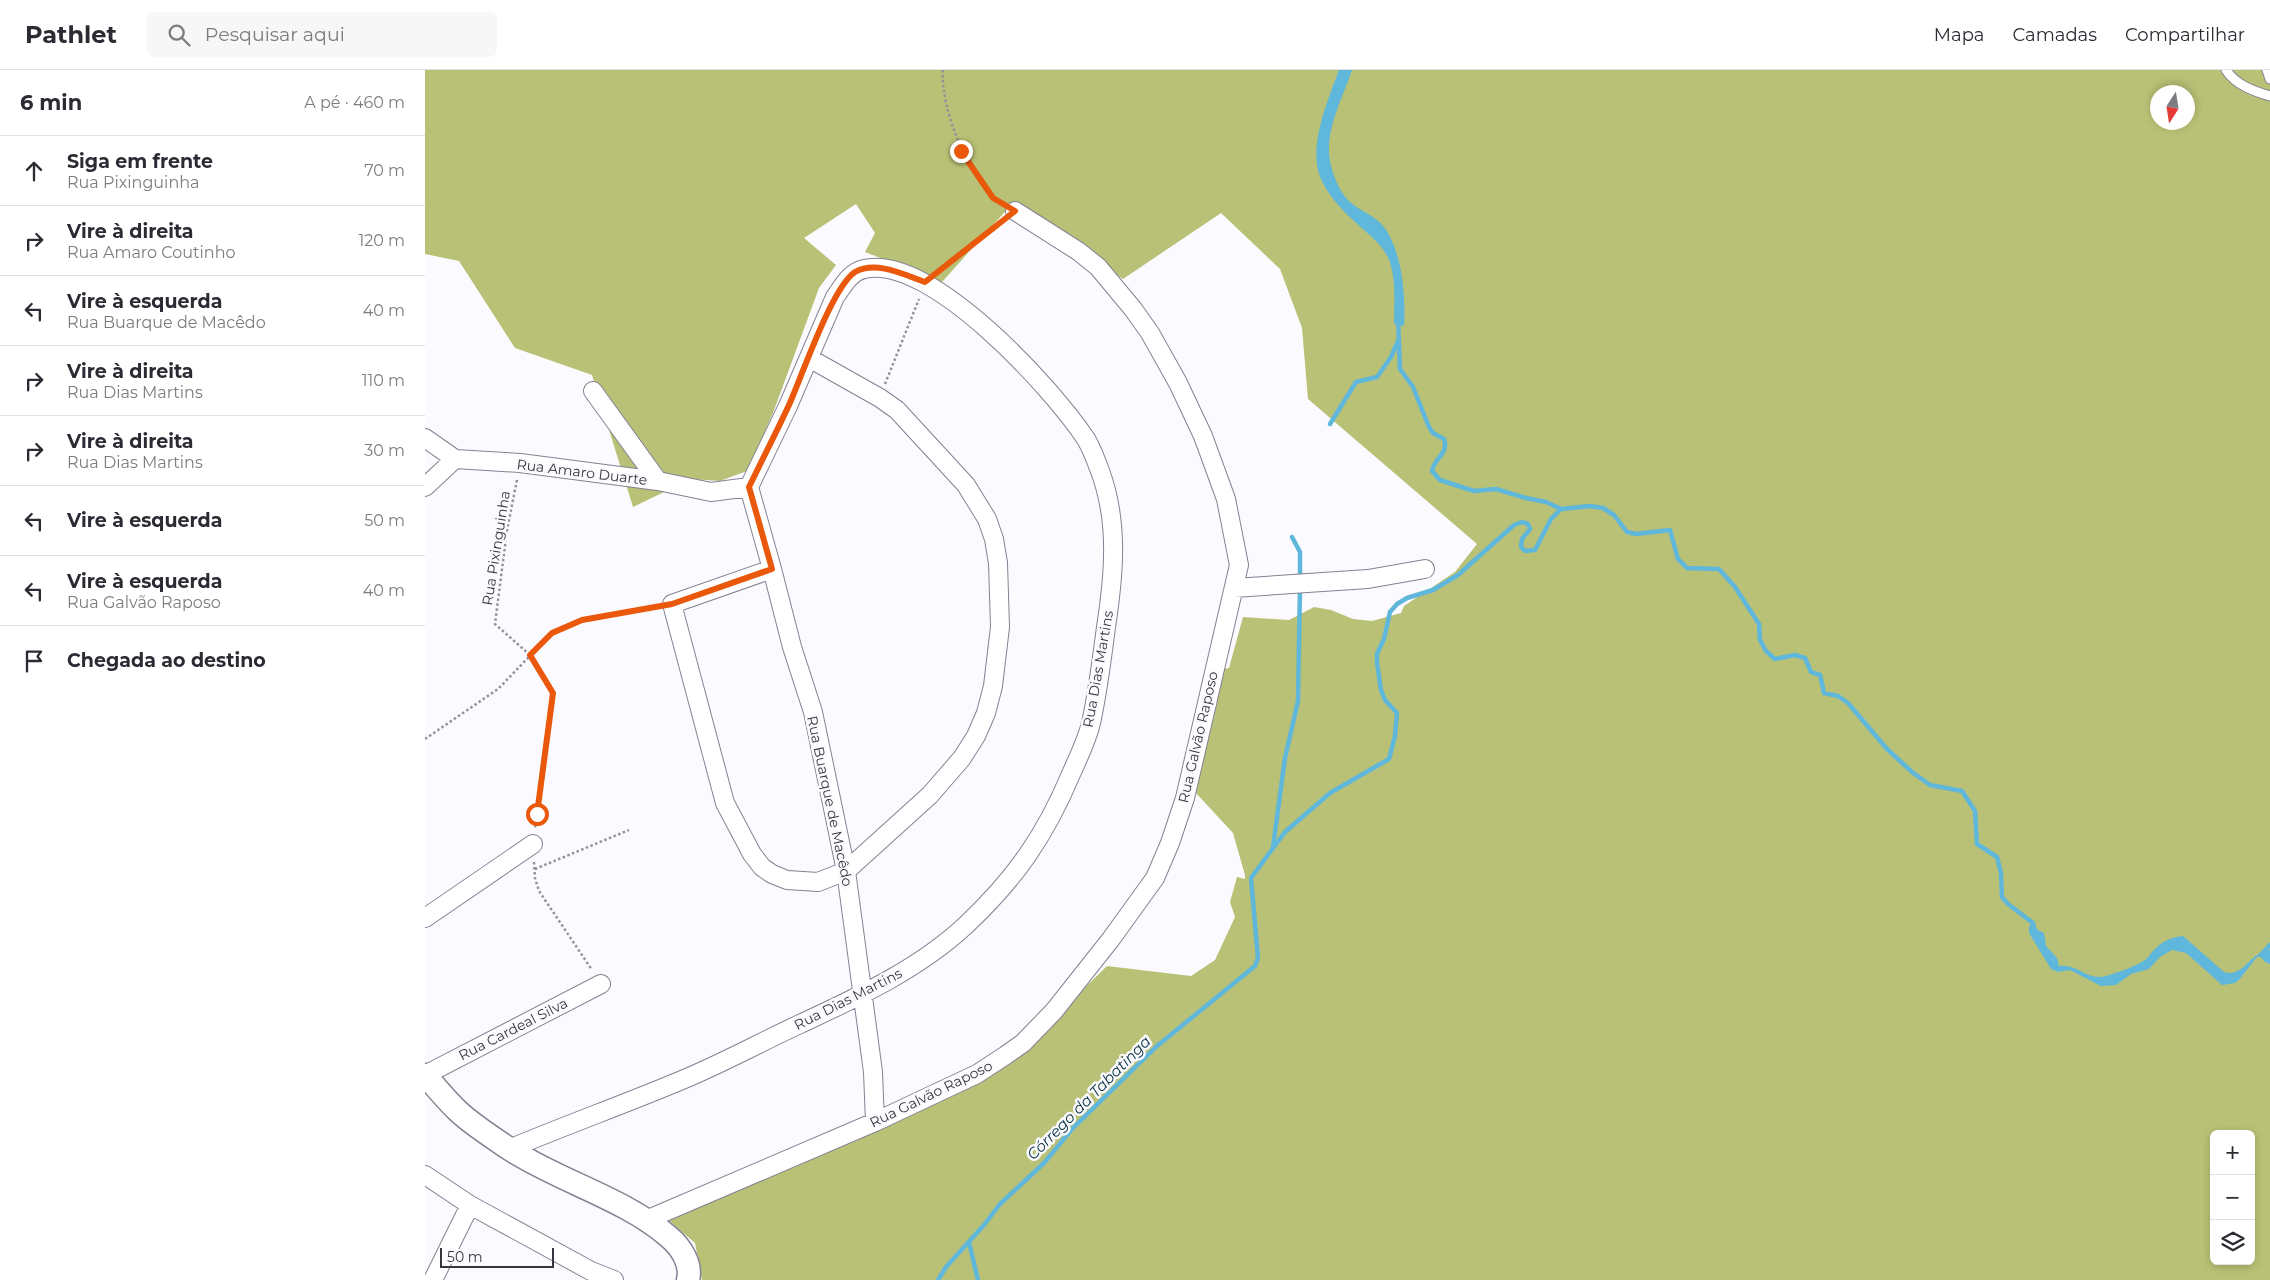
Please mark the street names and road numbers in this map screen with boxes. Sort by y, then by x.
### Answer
street label: Rua Amaro Duarte [516,455,648,489]
street label: Rua Pixinguinha [478,489,514,607]
street label: Rua Dias Martins [1079,609,1117,729]
street label: Rua Galvão Raposo [1174,669,1222,805]
street label: Rua Buarque de Macêdo [803,714,857,888]
street label: Rua Dias Martins [791,964,905,1034]
street label: Rua Cardeal Silva [455,994,571,1064]
street label: Rua Galvão Raposo [867,1056,996,1132]

